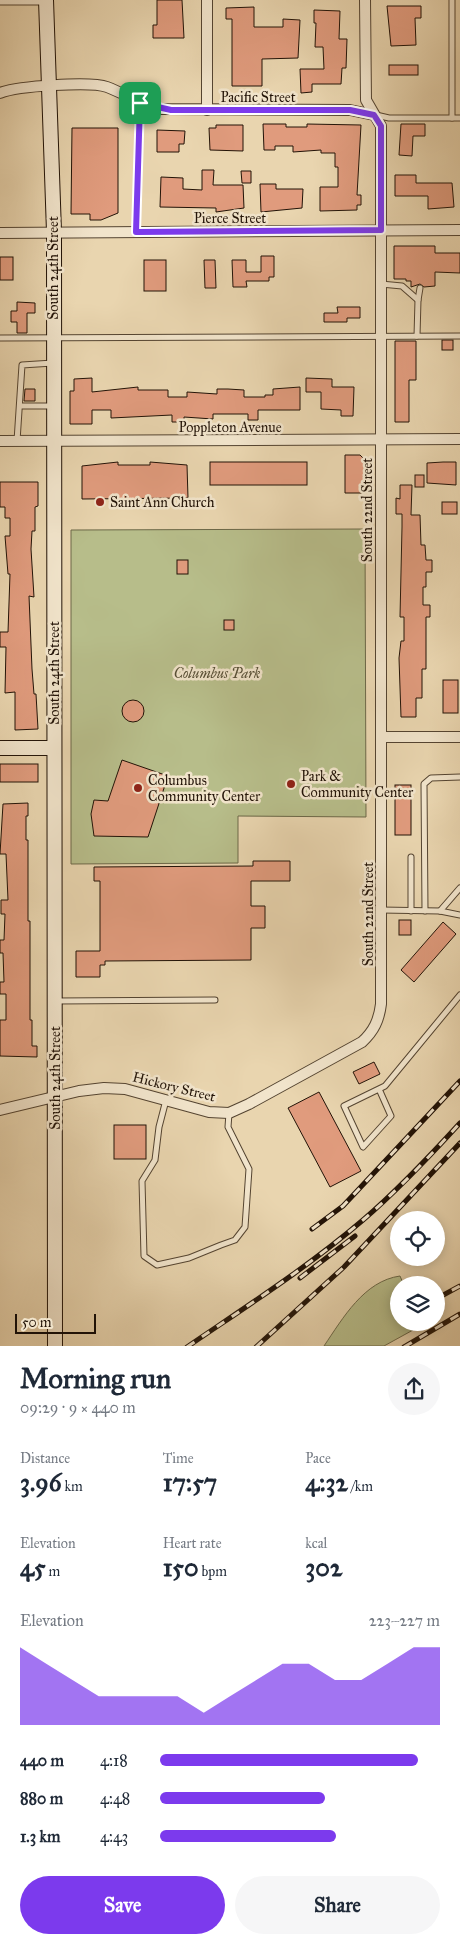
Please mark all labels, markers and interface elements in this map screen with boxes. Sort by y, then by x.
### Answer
pin [119,82,161,124]
icon: arrive [126,89,154,117]
street label: Pacific Street [220,89,296,106]
street label: Pierce Street [194,210,266,227]
street label: South 24th Street [45,216,62,320]
street label: Poppleton Avenue [178,419,282,436]
street label: South 22nd Street [359,458,376,562]
place label: Saint Ann Church [110,494,215,511]
marker: Saint Ann Church [94,496,106,508]
street label: South 24th Street [46,621,63,725]
park label: Columbus Park [174,665,261,682]
place label: Park & Community Center [301,768,414,801]
place label: Columbus Community Center [148,772,261,805]
marker: Park & Community Center [285,778,297,790]
marker: Columbus Community Center [132,782,144,794]
street label: South 22nd Street [360,862,377,966]
street label: South 24th Street [47,1026,64,1130]
street label: Hickory Street [131,1068,217,1106]
map controls [390,1211,445,1331]
button: locate [390,1211,445,1266]
button: layers [390,1276,445,1331]
scale bar [15,1312,96,1335]
text: 50 m [22,1314,51,1331]
text: Morning run [20,1361,171,1396]
button: share [388,1363,440,1415]
text: 09:29 · 9 × 440 m [20,1398,136,1417]
text: Distance [20,1450,70,1467]
text: Time [163,1450,194,1467]
text: Pace [305,1450,331,1467]
text: 3.96 [20,1467,61,1498]
text: 17:57 [163,1467,217,1498]
text: 4:32 [305,1467,348,1498]
text: km [61,1478,83,1495]
text: /km [348,1478,373,1495]
text: Elevation [20,1535,76,1552]
text: Heart rate [163,1535,222,1552]
text: kcal [305,1535,327,1552]
text: 45 [20,1552,46,1583]
text: 150 [163,1552,199,1583]
text: 302 [305,1552,342,1583]
text: m [46,1563,60,1580]
text: bpm [199,1563,227,1580]
text: Elevation [20,1611,84,1630]
text: 223–227 m [369,1611,440,1630]
text: 440 m [20,1751,64,1770]
text: 4:18 [100,1751,128,1770]
text: 880 m [20,1789,63,1808]
text: 4:48 [100,1789,130,1808]
text: 1.3 km [20,1827,60,1846]
text: 4:43 [100,1827,128,1846]
button: Save [20,1876,225,1934]
button: Share [235,1876,440,1934]

